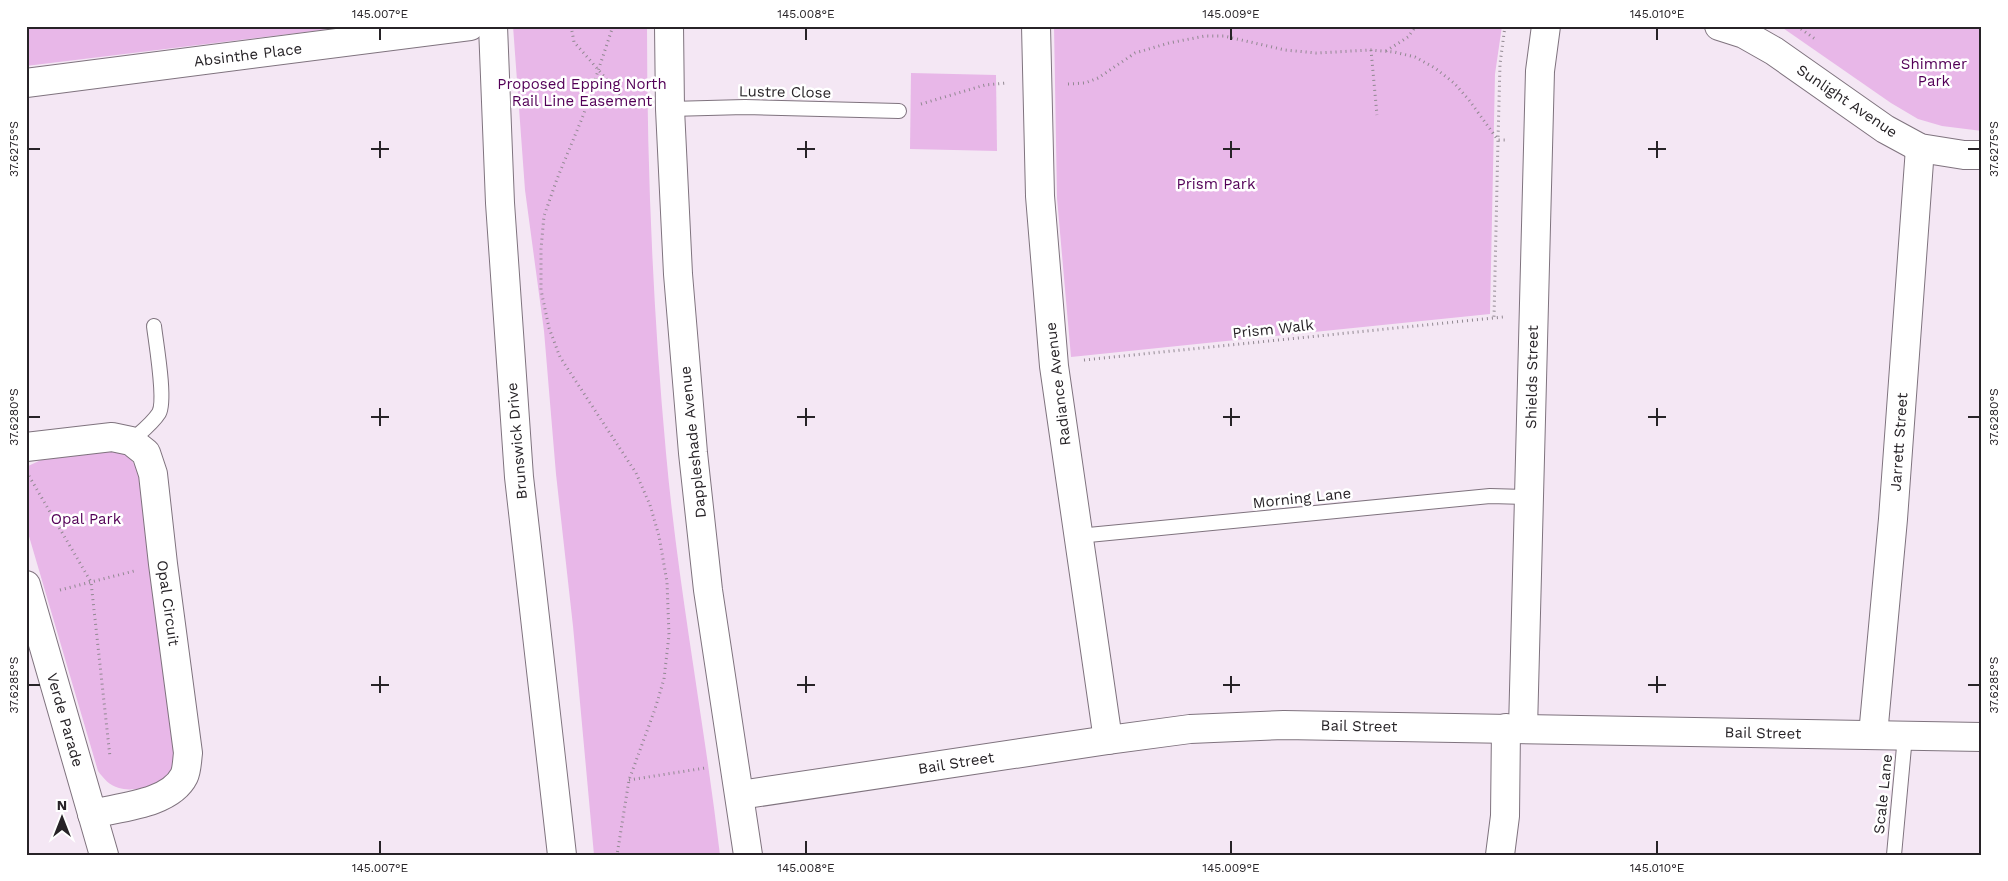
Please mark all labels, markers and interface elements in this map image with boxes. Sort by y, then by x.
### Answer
text: 145.007°E [352,7,409,21]
text: 145.008°E [777,7,835,21]
text: 145.009°E [1202,7,1260,21]
text: 145.010°E [1630,7,1685,21]
street label: Absinthe Place [193,39,303,71]
park label: Shimmer Park [1901,55,1967,90]
street label: Sunlight Avenue [1793,61,1901,141]
park label: Proposed Epping North Rail Line Easement [497,75,667,110]
street label: Lustre Close [739,82,831,102]
text: 37.6275°S [7,121,21,177]
text: 37.6275°S [1987,121,2001,177]
park label: Prism Park [1177,175,1256,193]
street label: Prism Walk [1231,316,1315,342]
street label: Radiance Avenue [1041,321,1075,447]
street label: Shields Street [1522,324,1542,429]
street label: Dappleshade Avenue [676,365,710,519]
street label: Brunswick Drive [503,382,531,500]
text: 37.6280°S [7,388,21,446]
text: 37.6280°S [1987,388,2001,446]
street label: Jarrett Street [1887,391,1911,492]
street label: Morning Lane [1252,484,1352,512]
park label: Opal Park [51,510,122,528]
street label: Opal Circuit [153,559,183,648]
text: 37.6285°S [7,657,21,714]
text: 37.6285°S [1987,657,2001,714]
street label: Verde Parade [43,671,87,769]
street label: Bail Street [1321,716,1398,736]
street label: Bail Street [1725,723,1802,743]
street label: Bail Street [917,748,996,778]
street label: Scale Lane [1870,753,1896,835]
north arrow [38,794,88,844]
text: N [57,797,67,813]
text: 145.007°E [352,861,409,875]
text: 145.008°E [777,861,835,875]
text: 145.009°E [1202,861,1260,875]
text: 145.010°E [1630,861,1685,875]

